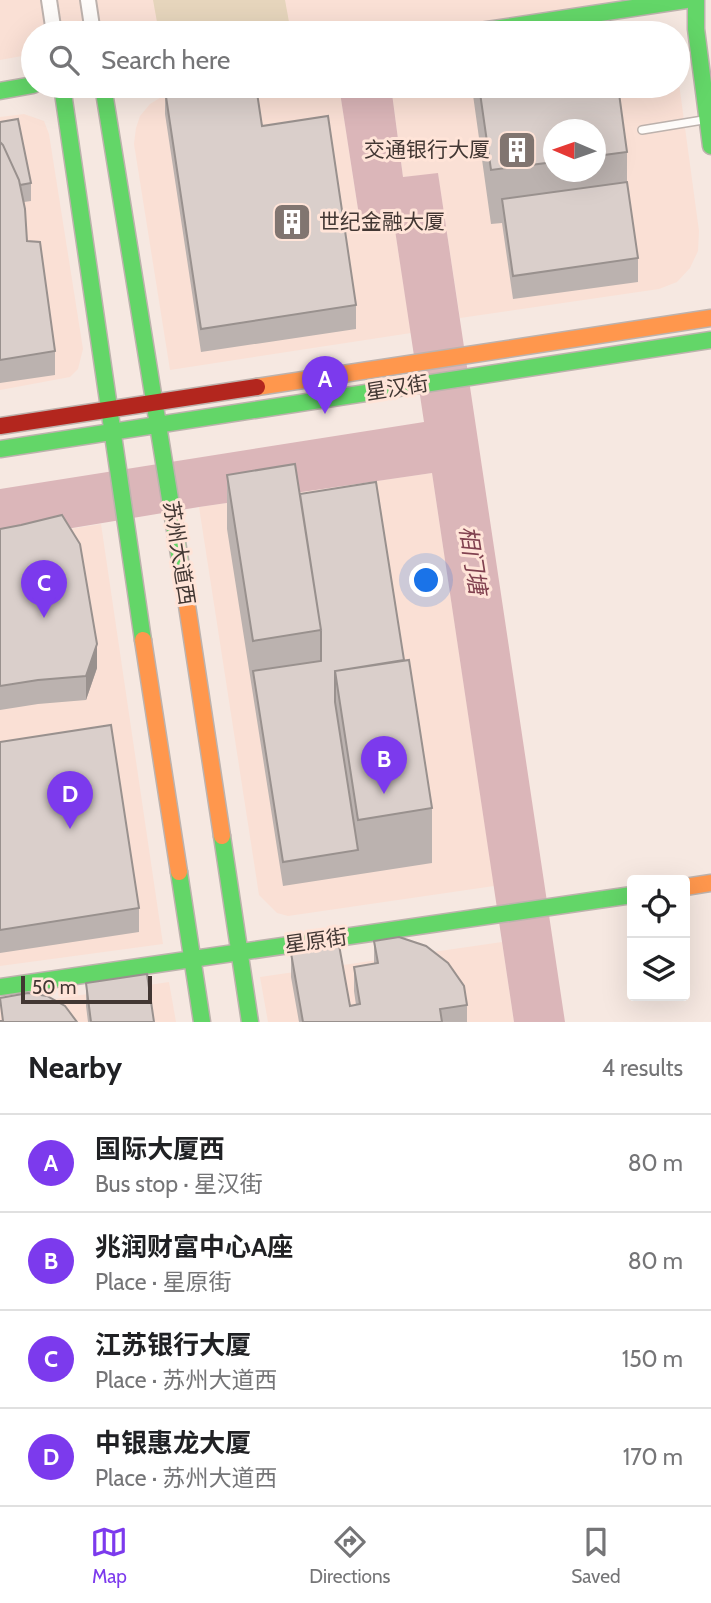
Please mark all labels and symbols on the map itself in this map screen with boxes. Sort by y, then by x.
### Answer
north arrow [543,119,606,182]
building icon: 交通银行大厦 [496,129,538,171]
place label: 交通银行大厦 [364,137,490,162]
building icon: 世纪金融大厦 [271,201,313,243]
place label: 世纪金融大厦 [319,209,445,234]
pin: A [302,356,348,414]
street label: 星汉街 [364,370,430,405]
street label: 苏州大道西 [159,499,200,607]
water label: 相门塘 [454,524,493,600]
pin: C [21,560,67,618]
your location [409,563,443,597]
pin: B [361,736,407,794]
pin: D [47,771,93,829]
street label: 星原街 [283,924,349,957]
scale bar [21,973,152,1005]

